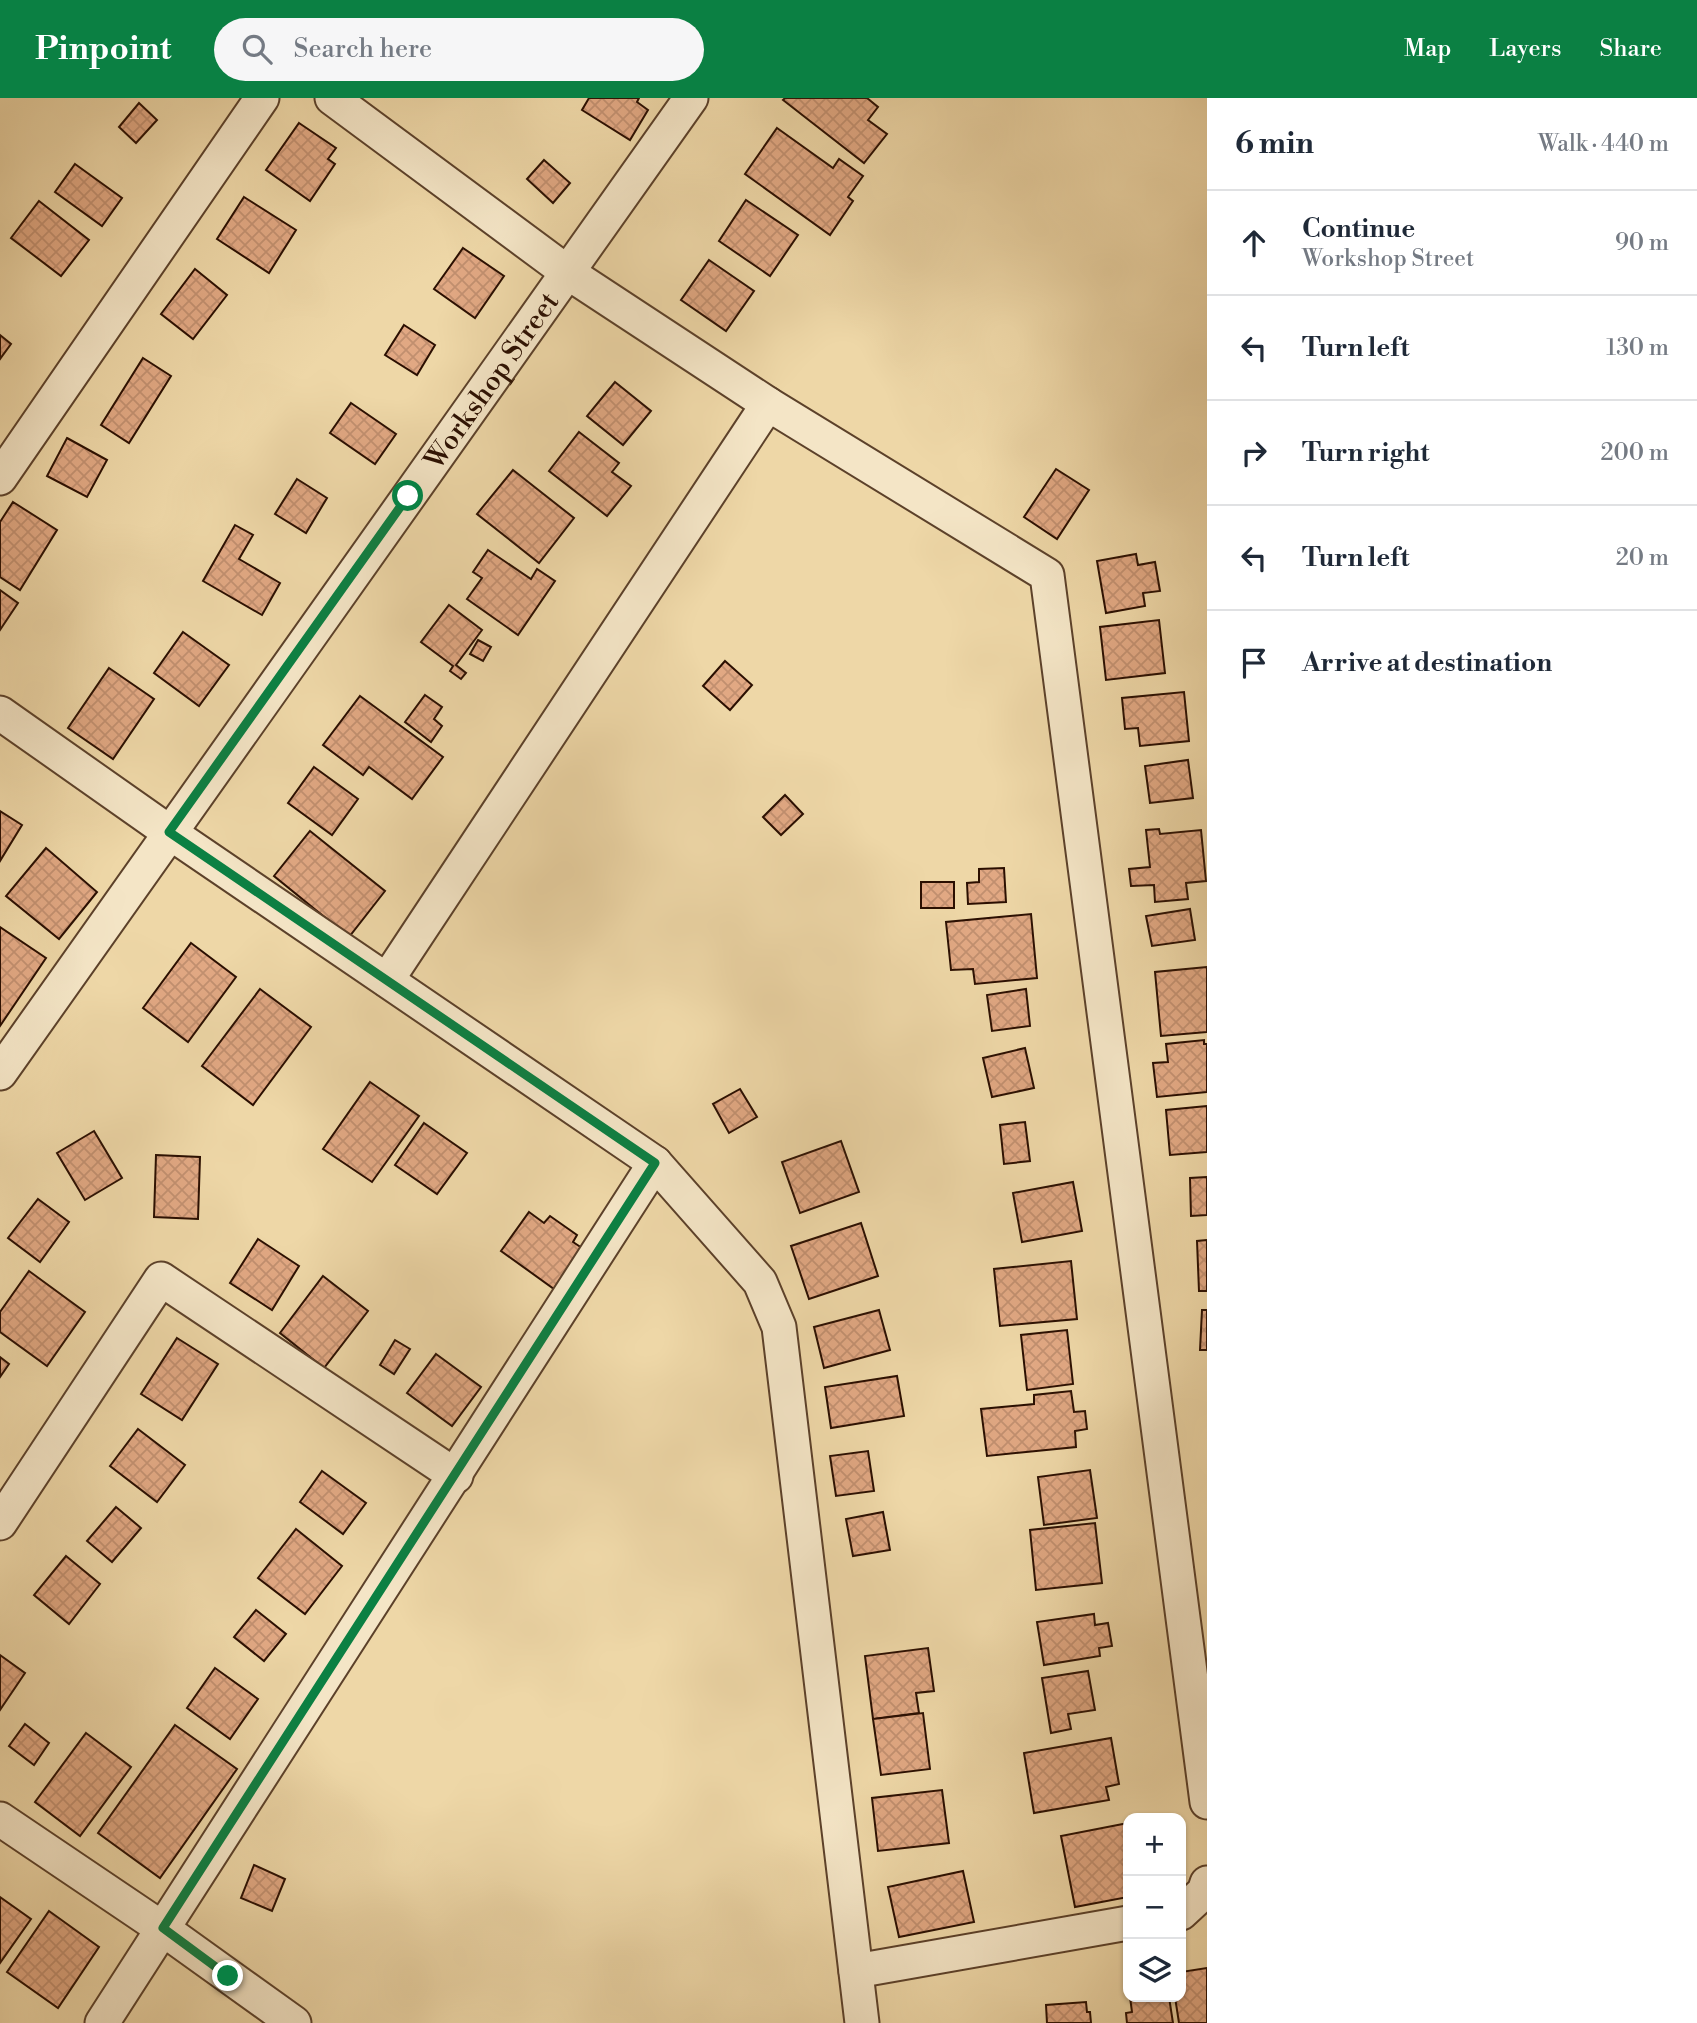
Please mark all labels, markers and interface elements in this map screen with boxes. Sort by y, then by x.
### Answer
search box [214,18,704,81]
text: Pinpoint [35,29,172,70]
icon: search [238,30,276,68]
text: Search here [294,33,432,65]
text: Map [1404,34,1451,64]
text: Layers [1489,34,1561,64]
text: Share [1599,34,1662,64]
text: 6 min [1235,125,1314,163]
text: Walk · 440 m [1538,130,1669,158]
text: Continue [1302,213,1415,245]
icon: ahead [1235,224,1273,262]
text: 90 m [1615,229,1669,257]
text: Workshop Street [1302,245,1474,273]
street label: Workshop Street [417,286,567,478]
icon: left [1235,329,1273,367]
text: Turn left [1302,332,1410,364]
text: 130 m [1606,334,1669,362]
icon: right [1235,434,1273,472]
text: Turn right [1302,437,1430,469]
text: 200 m [1601,439,1669,467]
route start [392,480,423,511]
icon: left [1235,539,1273,577]
text: Turn left [1302,542,1410,574]
text: 20 m [1616,544,1669,572]
icon: arrive [1235,644,1273,682]
text: Arrive at destination [1302,647,1552,679]
map controls [1123,1813,1186,2002]
button: + [1123,1813,1186,1876]
button: − [1123,1876,1186,1939]
button: layers [1123,1939,1186,2002]
route end [212,1960,243,1991]

